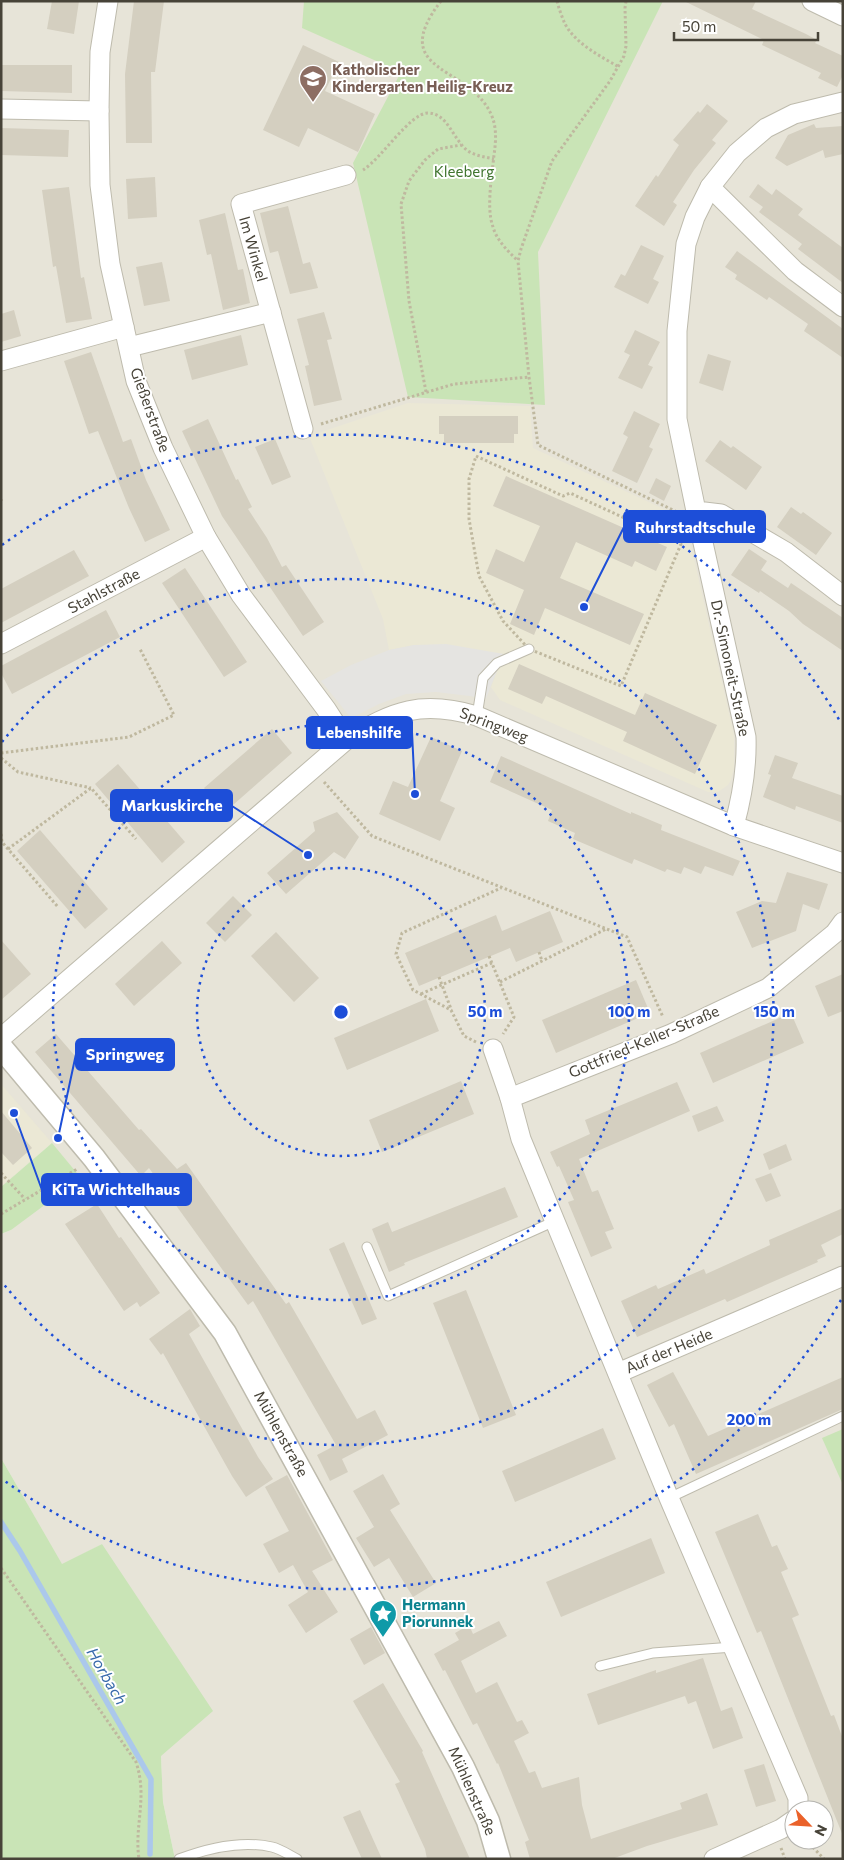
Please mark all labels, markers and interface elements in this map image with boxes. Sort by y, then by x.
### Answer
scale bar [674,10,818,42]
text: 50 m [682,17,716,35]
place label: Katholischer Kindergarten Heilig-Kreuz [332,60,513,95]
school or university icon: Katholischer Kindergarten Heilig-Kreuz [298,64,328,103]
park label: Kleeberg [434,162,494,180]
street label: Im Winkel [236,214,272,284]
street label: Gießerstraße [127,365,175,455]
callout: Ruhrstadtschule [624,511,765,542]
text: Ruhrstadtschule [635,517,755,536]
street label: Stahlstraße [65,564,143,617]
street label: Dr.-Simoneit-Straße [708,598,754,738]
street label: Springweg [458,703,531,745]
callout: Lebenshilfe [307,717,412,748]
text: Lebenshilfe [316,722,402,741]
callout: Markuskirche [111,790,232,821]
text: Markuskirche [121,795,223,814]
street label: Gottfried-Keller-Straße [566,1001,722,1081]
text: 50 m [468,1002,502,1020]
text: 100 m [608,1002,650,1020]
text: 150 m [753,1002,795,1020]
centre of rings [332,1003,350,1021]
callout: Springweg [76,1039,174,1070]
text: Springweg [86,1044,164,1063]
callout: KiTa Wichtelhaus [42,1174,191,1205]
text: KiTa Wichtelhaus [52,1179,180,1198]
street label: Auf der Heide [623,1324,715,1376]
street label: Mühlenstraße [251,1387,313,1480]
text: 200 m [727,1410,771,1428]
place label: Hermann Piorunnek [402,1595,474,1630]
place icon: Hermann Piorunnek [368,1599,398,1638]
water label: Horbach [83,1644,131,1708]
street label: Mühlenstraße [445,1743,501,1838]
north arrow [784,1800,834,1850]
text: N [811,1822,831,1839]

